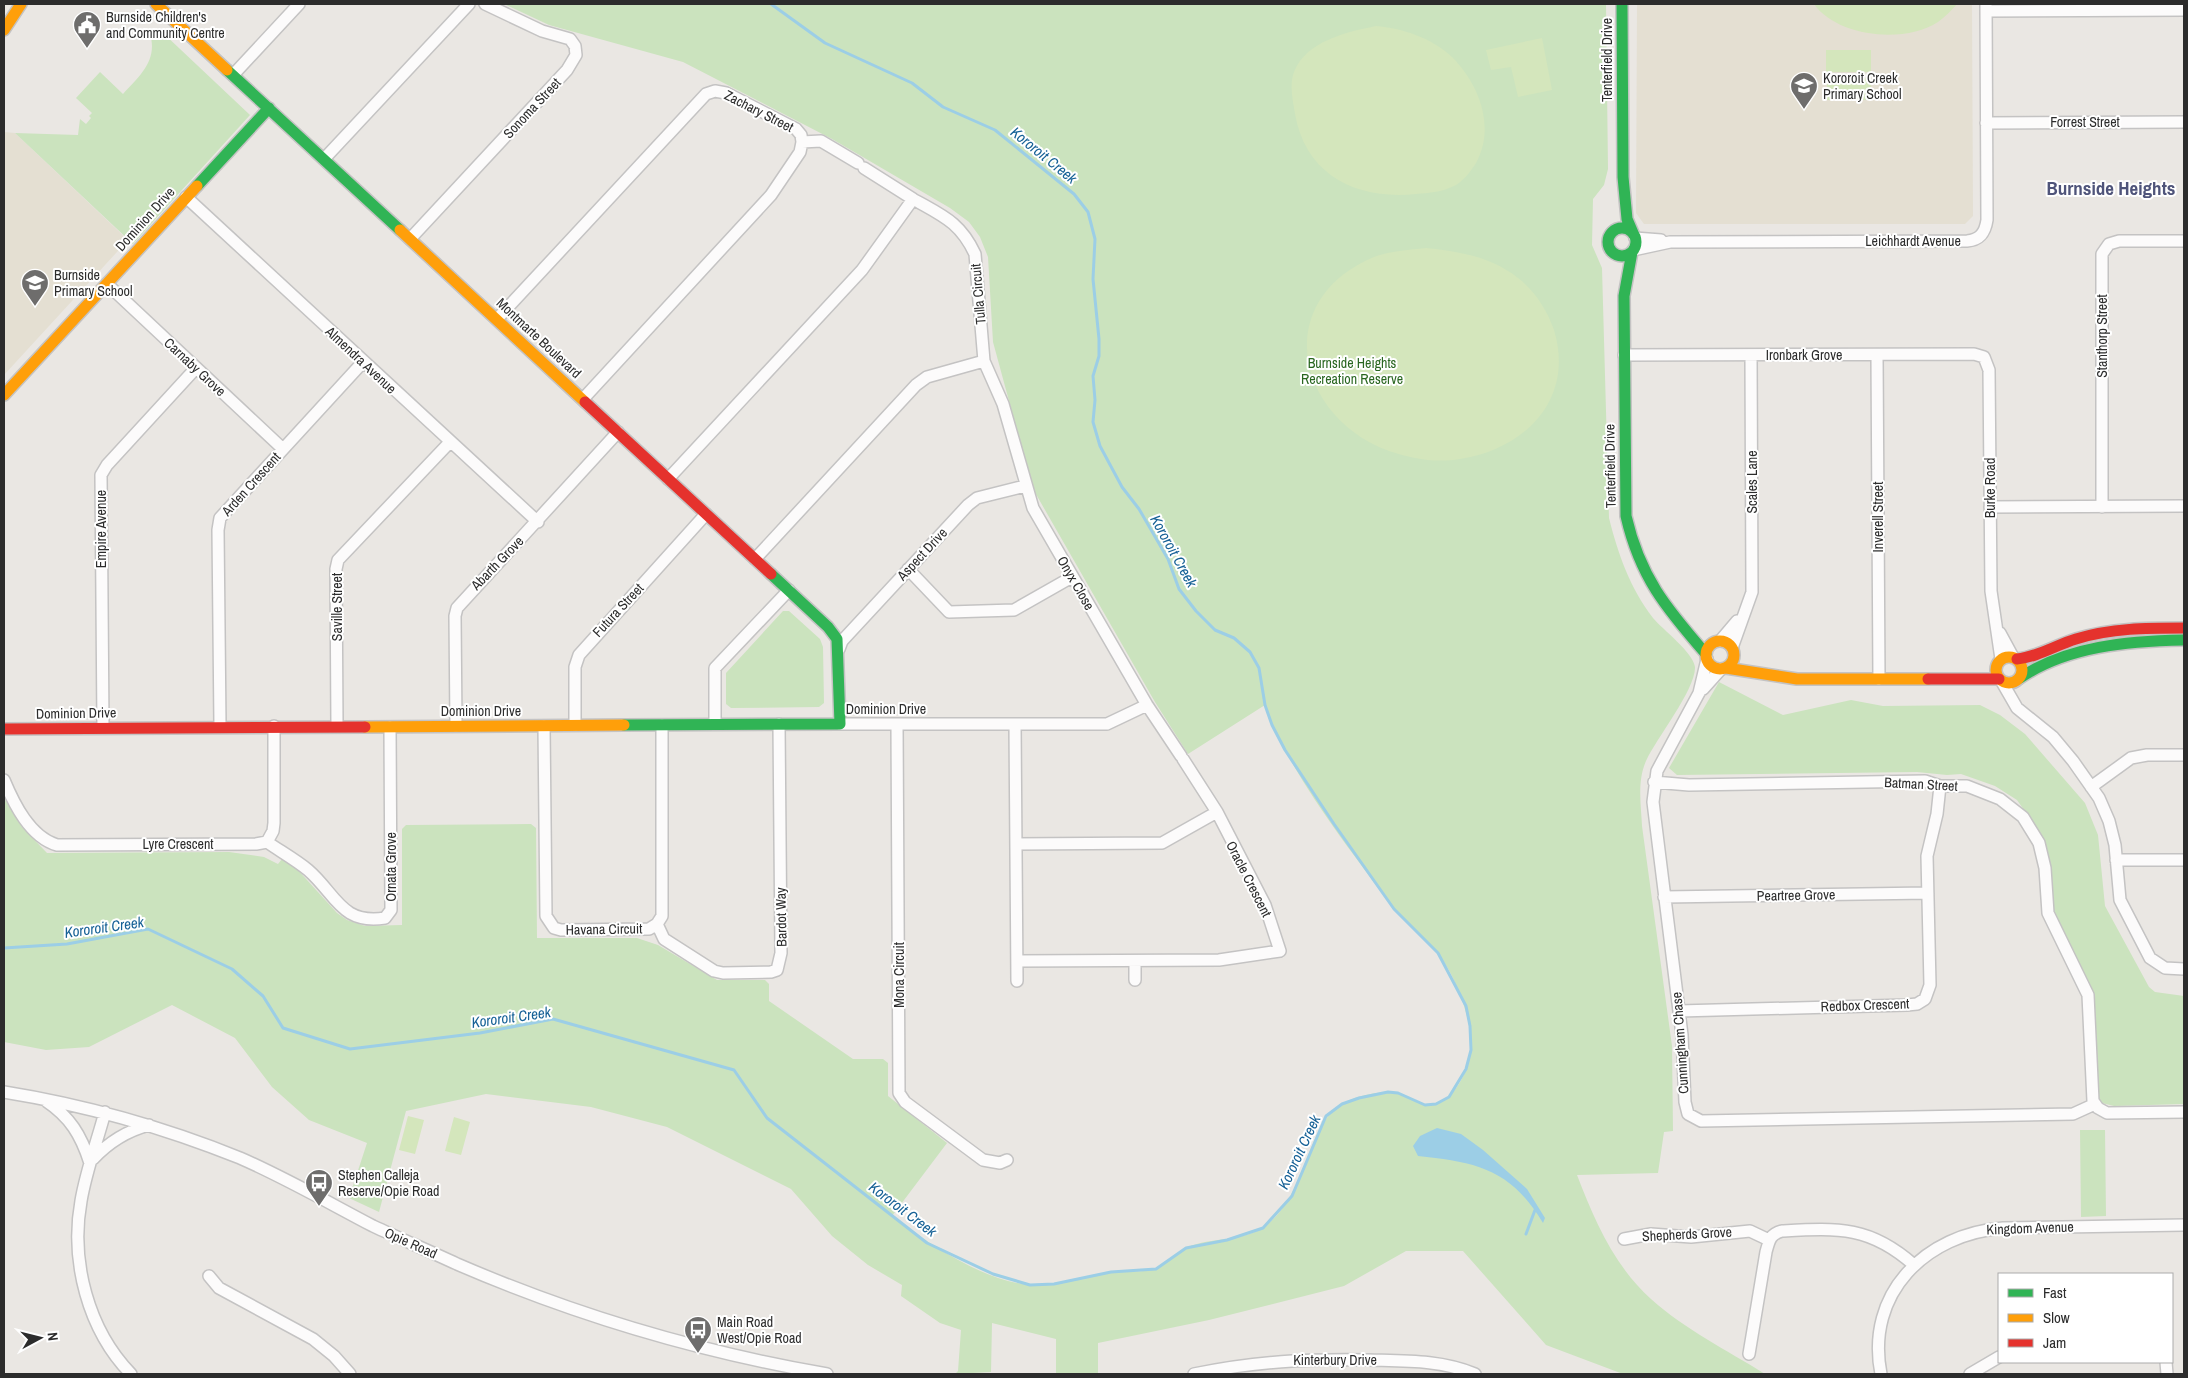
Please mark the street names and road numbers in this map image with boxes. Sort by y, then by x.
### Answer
street label: Tenterfield Drive [1598,18,1616,102]
street label: Sonoma Street [499,74,565,142]
street label: Zachary Street [721,86,797,136]
street label: Forrest Street [2050,113,2120,131]
street label: Dominion Drive [111,183,179,255]
street label: Leichhardt Avenue [1865,232,1961,250]
street label: Tulla Circuit [966,263,990,325]
street label: Montmarte Boulevard [493,294,585,382]
street label: Stanthorp Street [2093,294,2111,378]
street label: Almendra Avenue [321,322,400,397]
street label: Carnaby Grove [160,334,230,400]
street label: Ironbark Grove [1766,346,1842,364]
street label: Tenterfield Drive [1600,424,1620,508]
street label: Arden Crescent [217,448,284,520]
street label: Scales Lane [1743,450,1761,514]
street label: Burke Road [1981,458,1999,518]
street label: Inverell Street [1869,482,1887,552]
street label: Empire Avenue [92,490,110,568]
street label: Aspect Drive [892,524,951,585]
street label: Abarth Grove [466,532,527,595]
street label: Onyx Close [1053,553,1099,613]
street label: Saville Street [328,573,346,641]
street label: Futura Street [589,579,647,641]
street label: Dominion Drive [846,700,926,718]
street label: Dominion Drive [441,702,521,720]
street label: Dominion Drive [36,703,116,723]
street label: Batman Street [1884,773,1958,795]
street label: Ornata Grove [382,832,400,902]
street label: Lyre Crescent [142,835,214,853]
street label: Oracle Crescent [1222,838,1276,920]
street label: Peartree Grove [1757,885,1835,905]
street label: Bardot Way [771,887,791,947]
street label: Havana Circuit [566,919,642,939]
street label: Mona Circuit [890,942,908,1008]
street label: Cunningham Chase [1667,991,1693,1095]
street label: Redbox Crescent [1820,994,1910,1016]
street label: Kingdom Avenue [1986,1217,2074,1239]
street label: Opie Road [382,1223,440,1263]
street label: Shepherds Grove [1642,1223,1732,1245]
street label: Kinterbury Drive [1293,1351,1377,1369]

